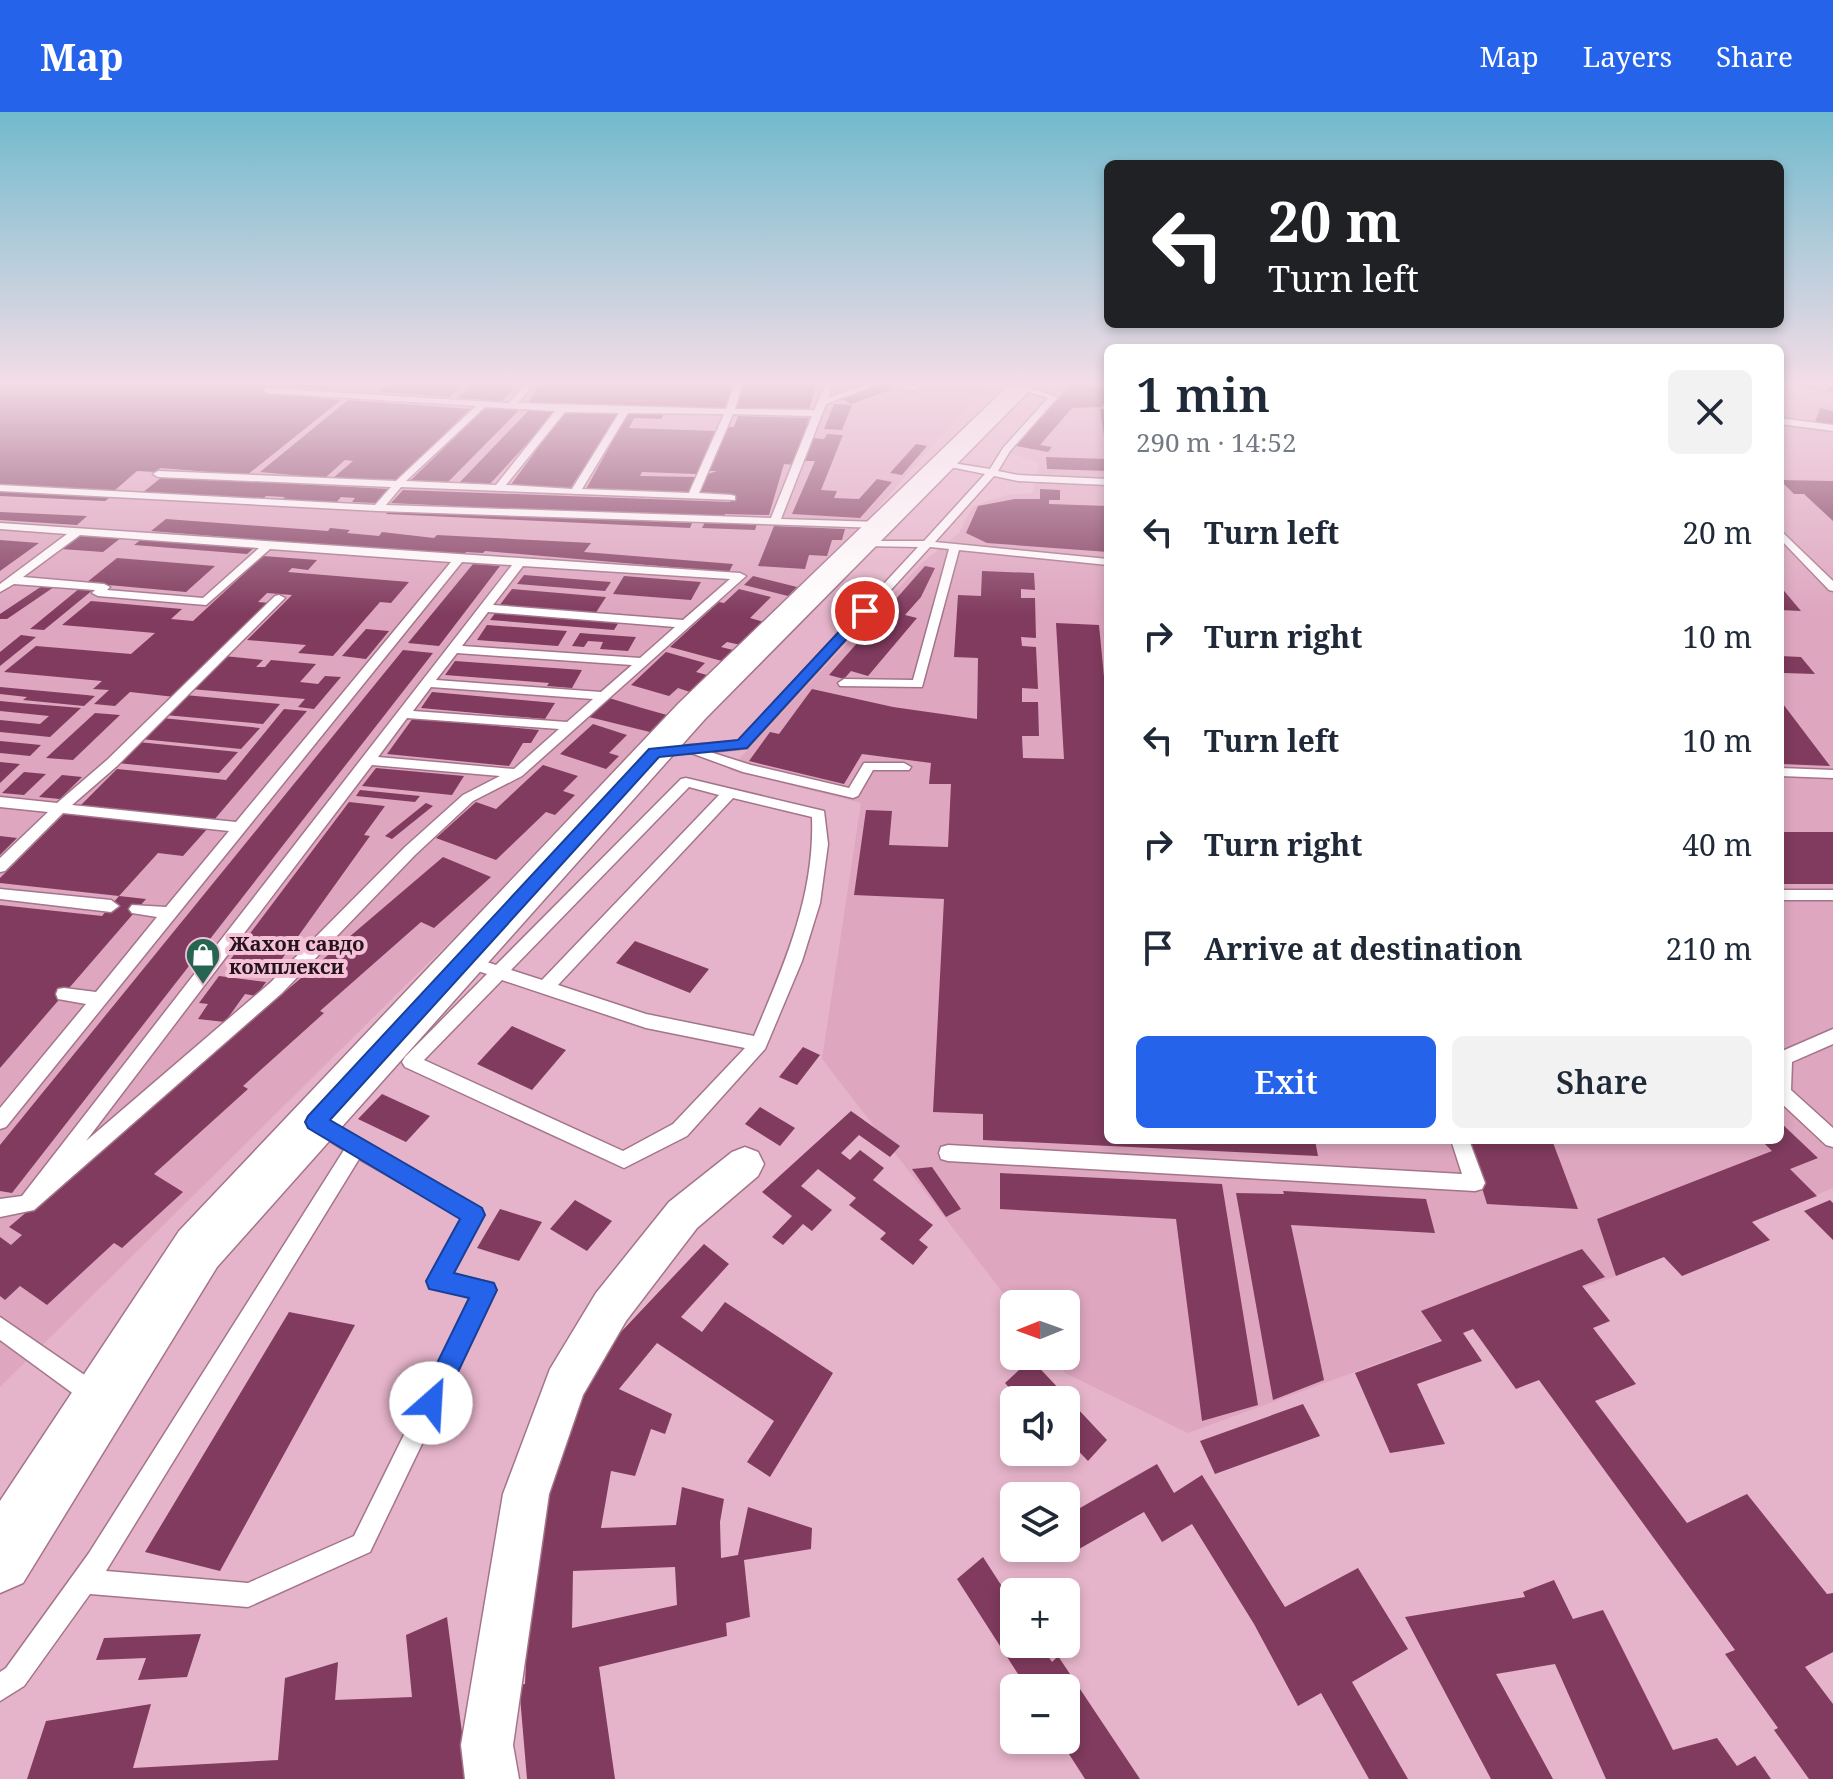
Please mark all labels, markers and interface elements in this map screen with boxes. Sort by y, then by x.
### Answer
text: Map [40,30,124,82]
text: Map [1480,37,1539,75]
text: Layers [1583,37,1672,75]
text: Share [1716,37,1793,75]
text: 20 m [1268,182,1401,258]
icon: left [1136,192,1240,296]
text: Turn left [1268,254,1419,303]
text: 1 min [1136,361,1270,426]
button: close [1668,370,1752,454]
text: 290 m · 14:52 [1136,424,1297,460]
icon: left [1136,510,1180,554]
text: Turn left [1204,512,1339,553]
text: 20 m [1682,512,1752,553]
pin [831,577,899,645]
icon: arrive [843,589,887,633]
icon: right [1136,614,1180,658]
text: Turn right [1204,616,1362,657]
text: 10 m [1682,616,1752,657]
icon: left [1136,718,1180,762]
text: Turn left [1204,720,1339,761]
text: 10 m [1682,720,1752,761]
icon: right [1136,822,1180,866]
text: Turn right [1204,824,1362,865]
text: 40 m [1682,824,1752,865]
icon: arrive [1136,926,1180,970]
text: Arrive at destination [1204,928,1523,969]
text: 210 m [1666,928,1752,969]
place label: Жахон савдо комплекси [229,930,364,980]
shop icon: Жахон савдо комплекси [184,936,222,986]
button: Exit [1136,1036,1436,1128]
button: Share [1452,1036,1752,1128]
north arrow [1000,1290,1080,1370]
map controls [1000,1290,1080,1754]
position arrow [389,1361,473,1445]
button: sound [1000,1386,1080,1466]
button: layers [1000,1482,1080,1562]
button: + [1000,1578,1080,1658]
button: − [1000,1674,1080,1754]

